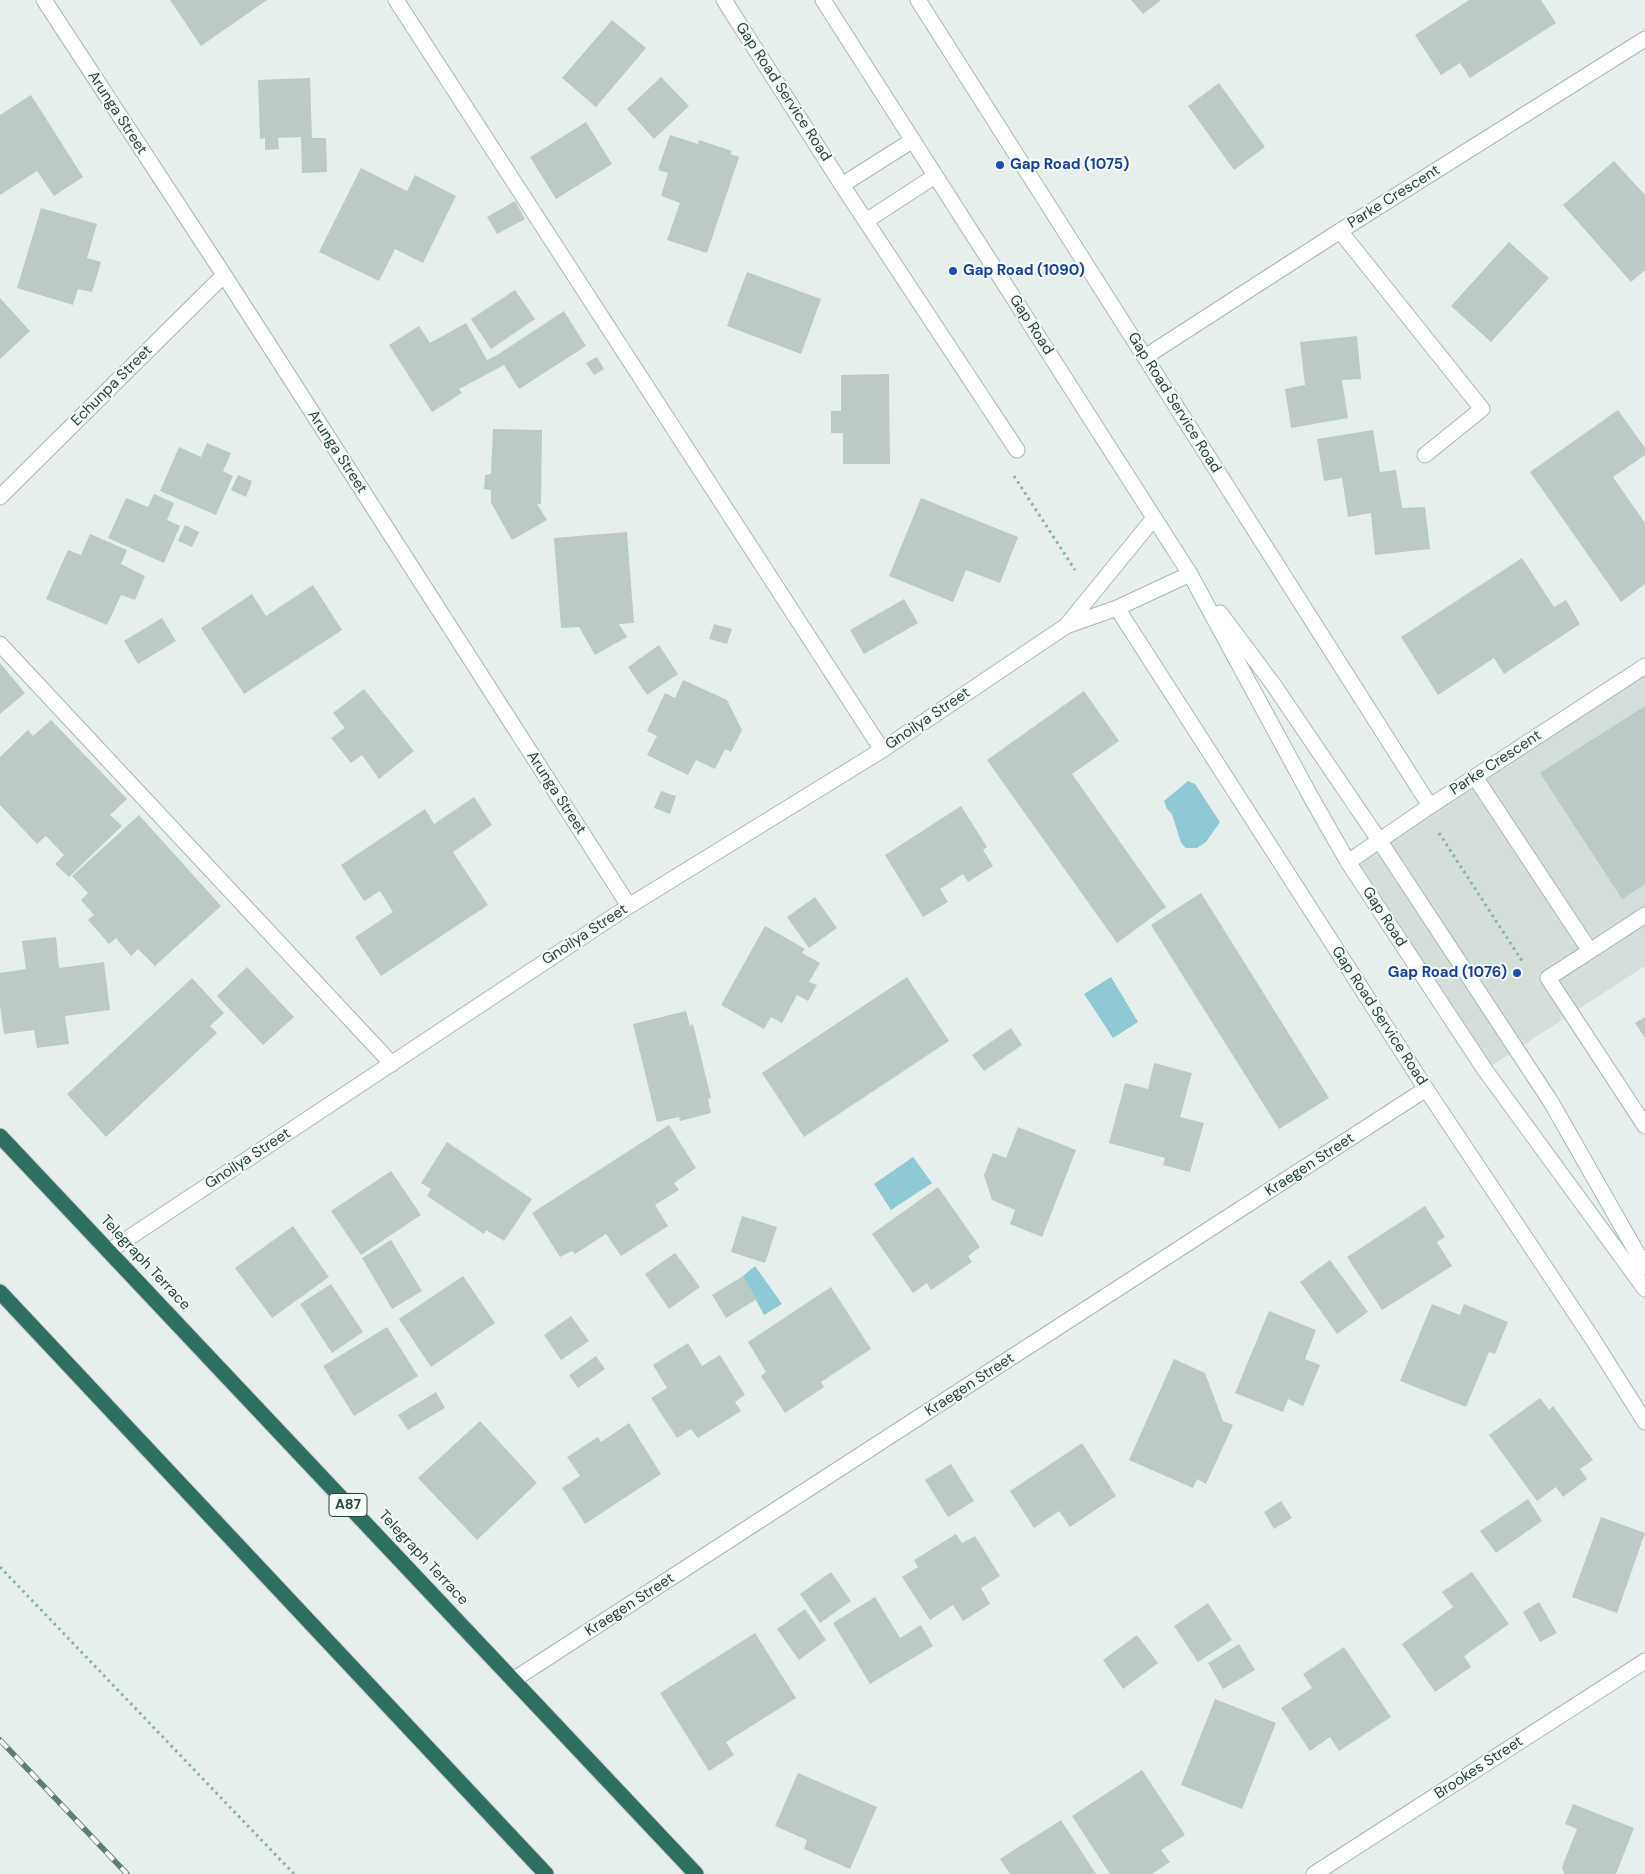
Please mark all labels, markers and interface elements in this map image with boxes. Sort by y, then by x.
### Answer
street label: Gap Road Service Road [731,19,835,165]
street label: Arunga Street [83,68,151,158]
place label: Gap Road (1075) [1010,156,1129,174]
marker: Gap Road (1075) [994,159,1006,171]
street label: Parke Crescent [1345,161,1443,233]
place label: Gap Road (1090) [963,262,1085,280]
marker: Gap Road (1090) [947,265,959,277]
street label: Gap Road [1005,292,1057,358]
street label: Gap Road Service Road [1123,329,1225,477]
street label: Echunpa Street [68,342,156,430]
street label: Arunga Street [303,407,371,497]
street label: Gnoilya Street [882,684,974,754]
street label: Parke Crescent [1447,727,1545,799]
street label: Arunga Street [522,748,590,838]
street label: Gap Road [1358,884,1410,950]
street label: Gnoilya Street [539,901,631,969]
street label: Gap Road Service Road [1327,943,1431,1089]
place label: Gap Road (1076) [1388,964,1507,982]
marker: Gap Road (1076) [1511,967,1523,979]
street label: Gnoilya Street [202,1125,294,1193]
street label: Kraegen Street [1262,1129,1358,1201]
street label: Telegraph Terrace [96,1212,194,1314]
street label: Kraegen Street [922,1349,1018,1421]
road number: A87 [329,1494,367,1516]
street label: Telegraph Terrace [374,1507,472,1609]
street label: Kraegen Street [582,1569,678,1641]
street label: Brookes Street [1431,1733,1527,1803]

